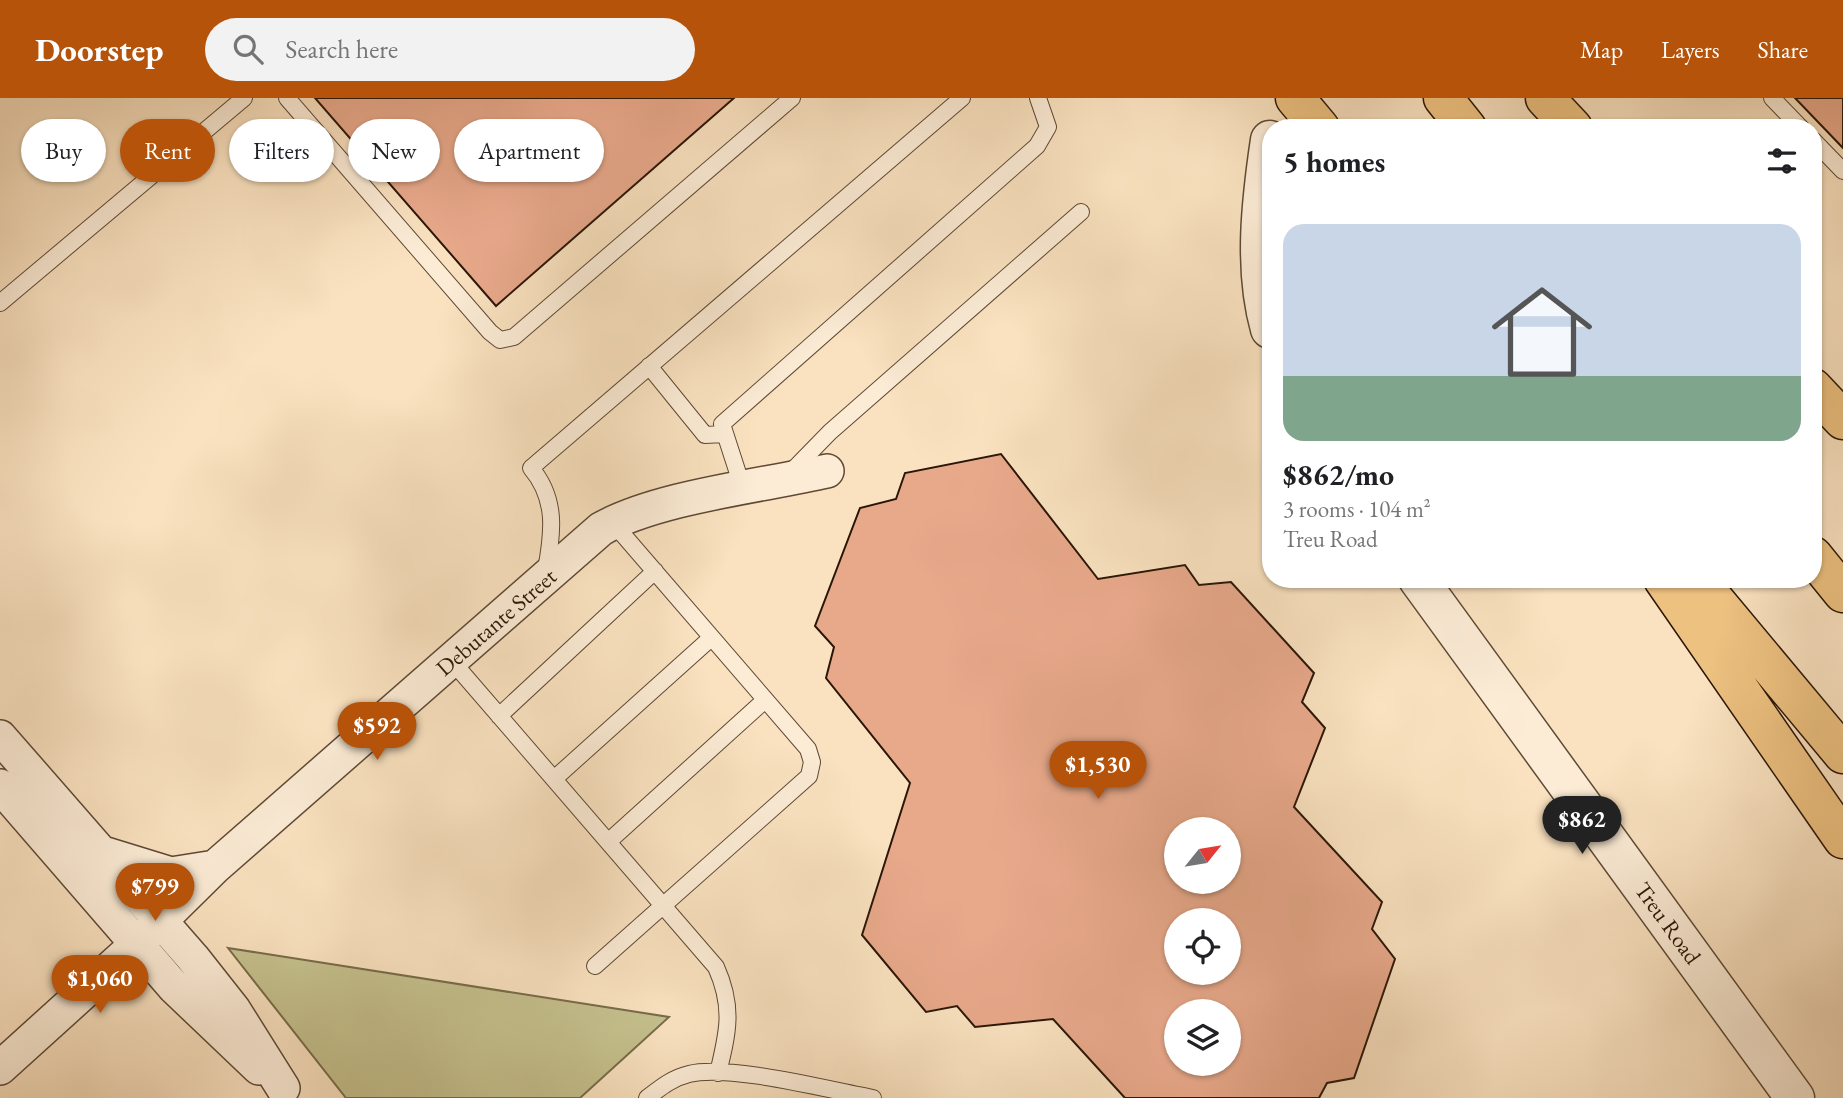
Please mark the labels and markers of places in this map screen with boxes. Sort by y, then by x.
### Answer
pin: $592 [336,702,418,762]
pin: $1,530 [1041,742,1155,801]
pin: $862 [1541,796,1623,856]
pin: $799 [114,864,196,923]
pin: $1,060 [43,956,157,1015]

